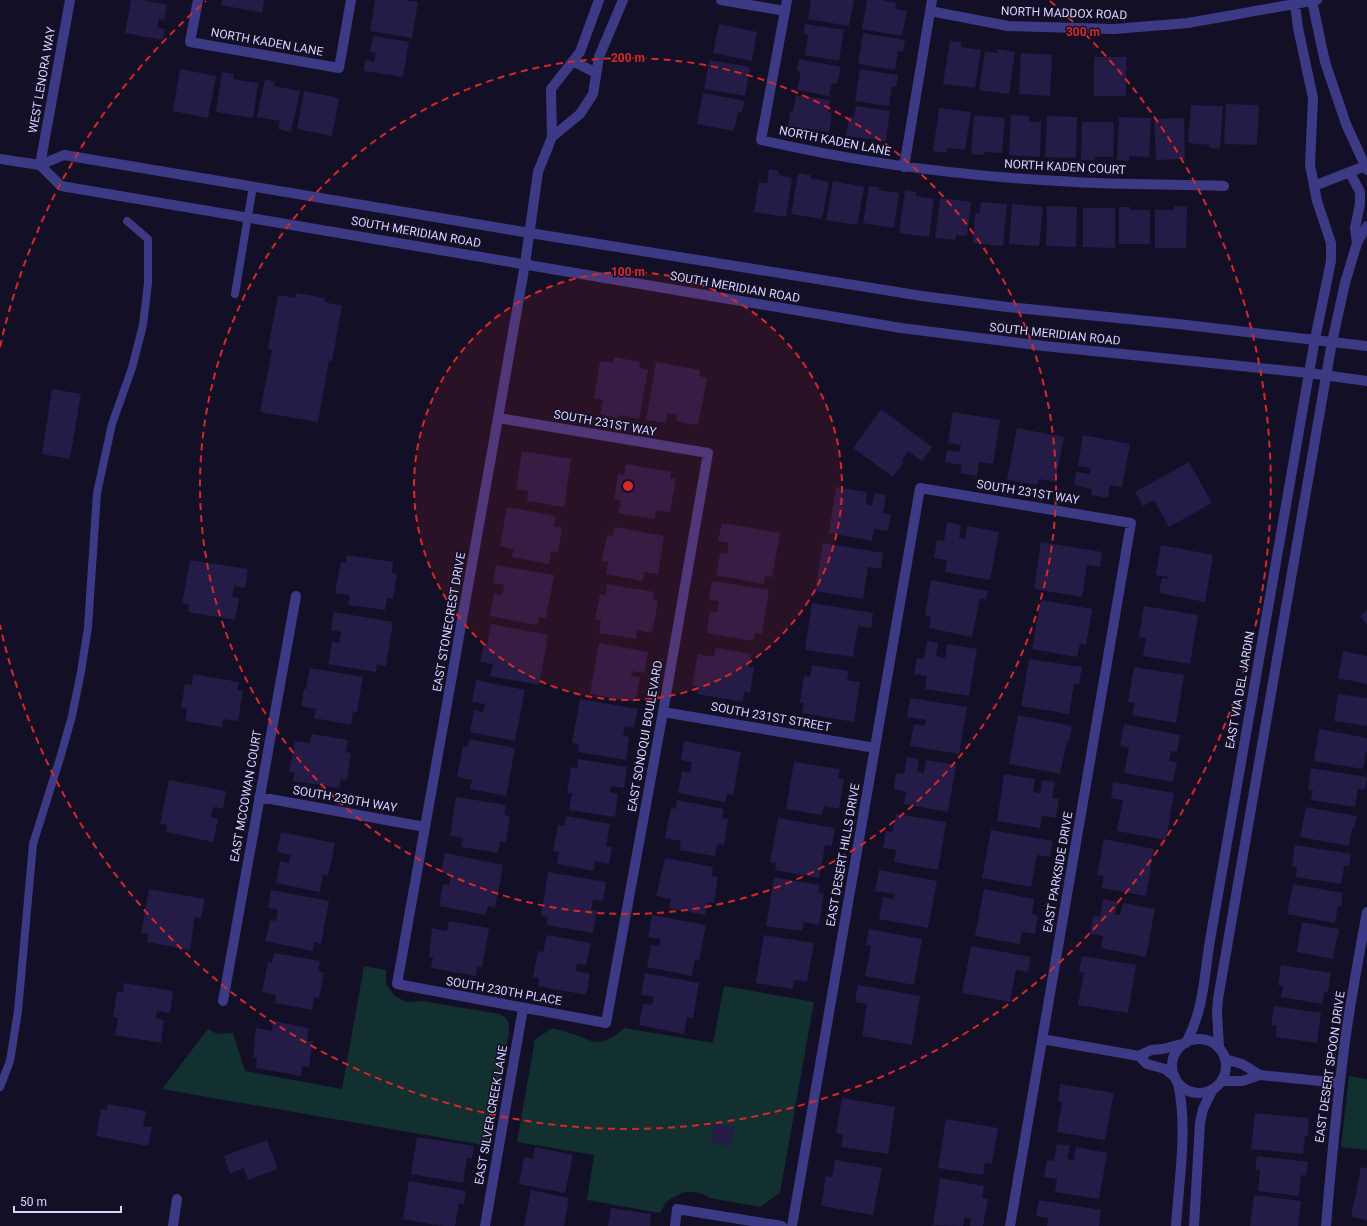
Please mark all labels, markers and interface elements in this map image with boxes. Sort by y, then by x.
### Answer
street label: NORTH MADDOX ROAD [1001,4,1128,22]
street label: WEST LENORA WAY [26,25,58,134]
street label: NORTH KADEN LANE [210,25,324,59]
text: 300 m [1066,25,1100,39]
text: 200 m [611,51,645,65]
street label: NORTH KADEN LANE [778,123,892,159]
street label: NORTH KADEN COURT [1004,157,1126,177]
street label: SOUTH MERIDIAN ROAD [350,214,482,250]
text: 100 m [611,265,645,279]
street label: SOUTH MERIDIAN ROAD [669,269,801,305]
street label: SOUTH MERIDIAN ROAD [989,320,1121,348]
street label: SOUTH 231ST WAY [553,407,658,439]
street label: SOUTH 231ST WAY [976,477,1081,507]
centre of rings [621,479,635,493]
street label: EAST STONECREST DRIVE [430,551,468,693]
street label: EAST VIA DEL JARDIN [1223,630,1257,750]
street label: EAST SONOQUI BOULEVARD [625,659,665,813]
street label: SOUTH 231ST STREET [710,700,832,734]
street label: EAST MCCOWAN COURT [227,729,265,863]
street label: EAST DESERT HILLS DRIVE [824,782,863,928]
street label: SOUTH 230TH WAY [292,783,399,815]
street label: EAST PARKSIDE DRIVE [1040,810,1076,933]
street label: SOUTH 230TH PLACE [445,974,563,1008]
street label: EAST DESERT SPOON DRIVE [1312,990,1348,1144]
street label: EAST SILVER CREEK LANE [472,1044,510,1186]
scale bar [14,1188,121,1214]
text: 50 m [20,1195,47,1209]

